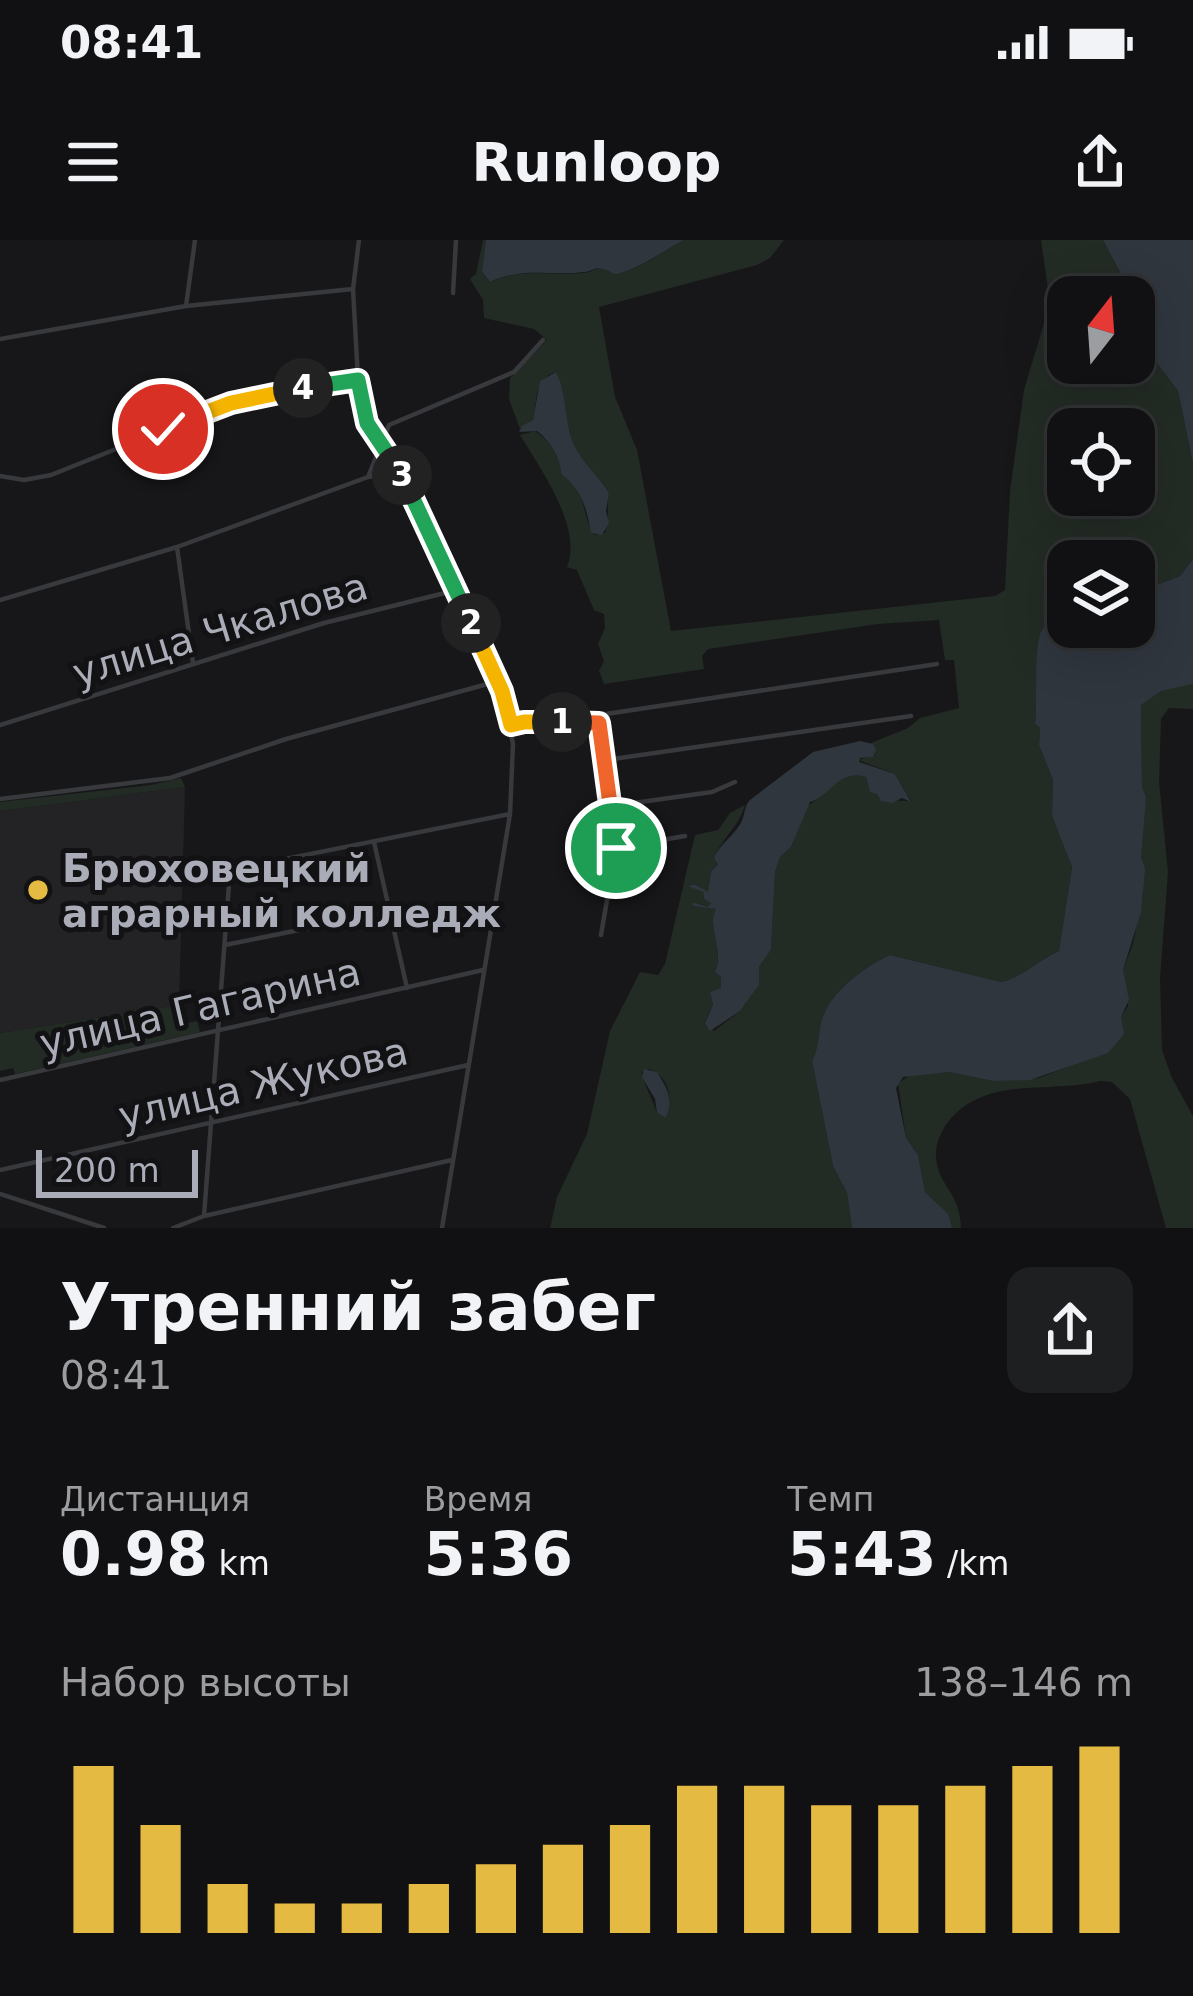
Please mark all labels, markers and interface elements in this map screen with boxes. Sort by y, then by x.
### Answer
text: 08:41 [60,16,203,69]
icon: menu [60,129,126,195]
icon: share [1067,129,1133,195]
text: Runloop [472,131,721,194]
north arrow [1047,276,1155,384]
map controls [1047,276,1155,648]
pin: 4 [273,358,333,418]
text: 4 [292,368,314,407]
pin [112,378,214,480]
icon: check [130,396,196,462]
button: locate [1047,408,1155,516]
pin: 3 [372,445,432,505]
text: 3 [391,455,413,494]
button: layers [1047,540,1155,648]
street label: улица Чкалова [67,563,373,696]
pin: 2 [441,593,501,653]
text: 2 [460,603,482,642]
pin: 1 [532,692,592,752]
text: 1 [551,702,573,741]
pin [565,797,667,899]
icon: arrive [583,815,649,881]
place label: Брюховецкий аграрный колледж [62,846,501,936]
marker: Брюховецкий аграрный колледж [25,877,51,903]
street label: улица Гагарина [35,949,365,1066]
street label: улица Жукова [114,1028,412,1139]
scale bar [36,1144,198,1197]
text: 200 m [54,1151,160,1190]
button: share [1007,1267,1133,1393]
text: Утренний забег [60,1269,656,1346]
text: 08:41 [60,1353,172,1398]
text: Дистанция [60,1480,250,1519]
text: Время [424,1480,532,1519]
text: Темп [787,1480,874,1519]
text: 0.98 [60,1519,208,1589]
text: 5:36 [424,1519,573,1589]
text: 5:43 [787,1519,937,1589]
text: km [208,1544,270,1583]
text: /km [937,1544,1009,1583]
text: Набор высоты [60,1660,351,1705]
text: 138–146 m [914,1660,1133,1705]

